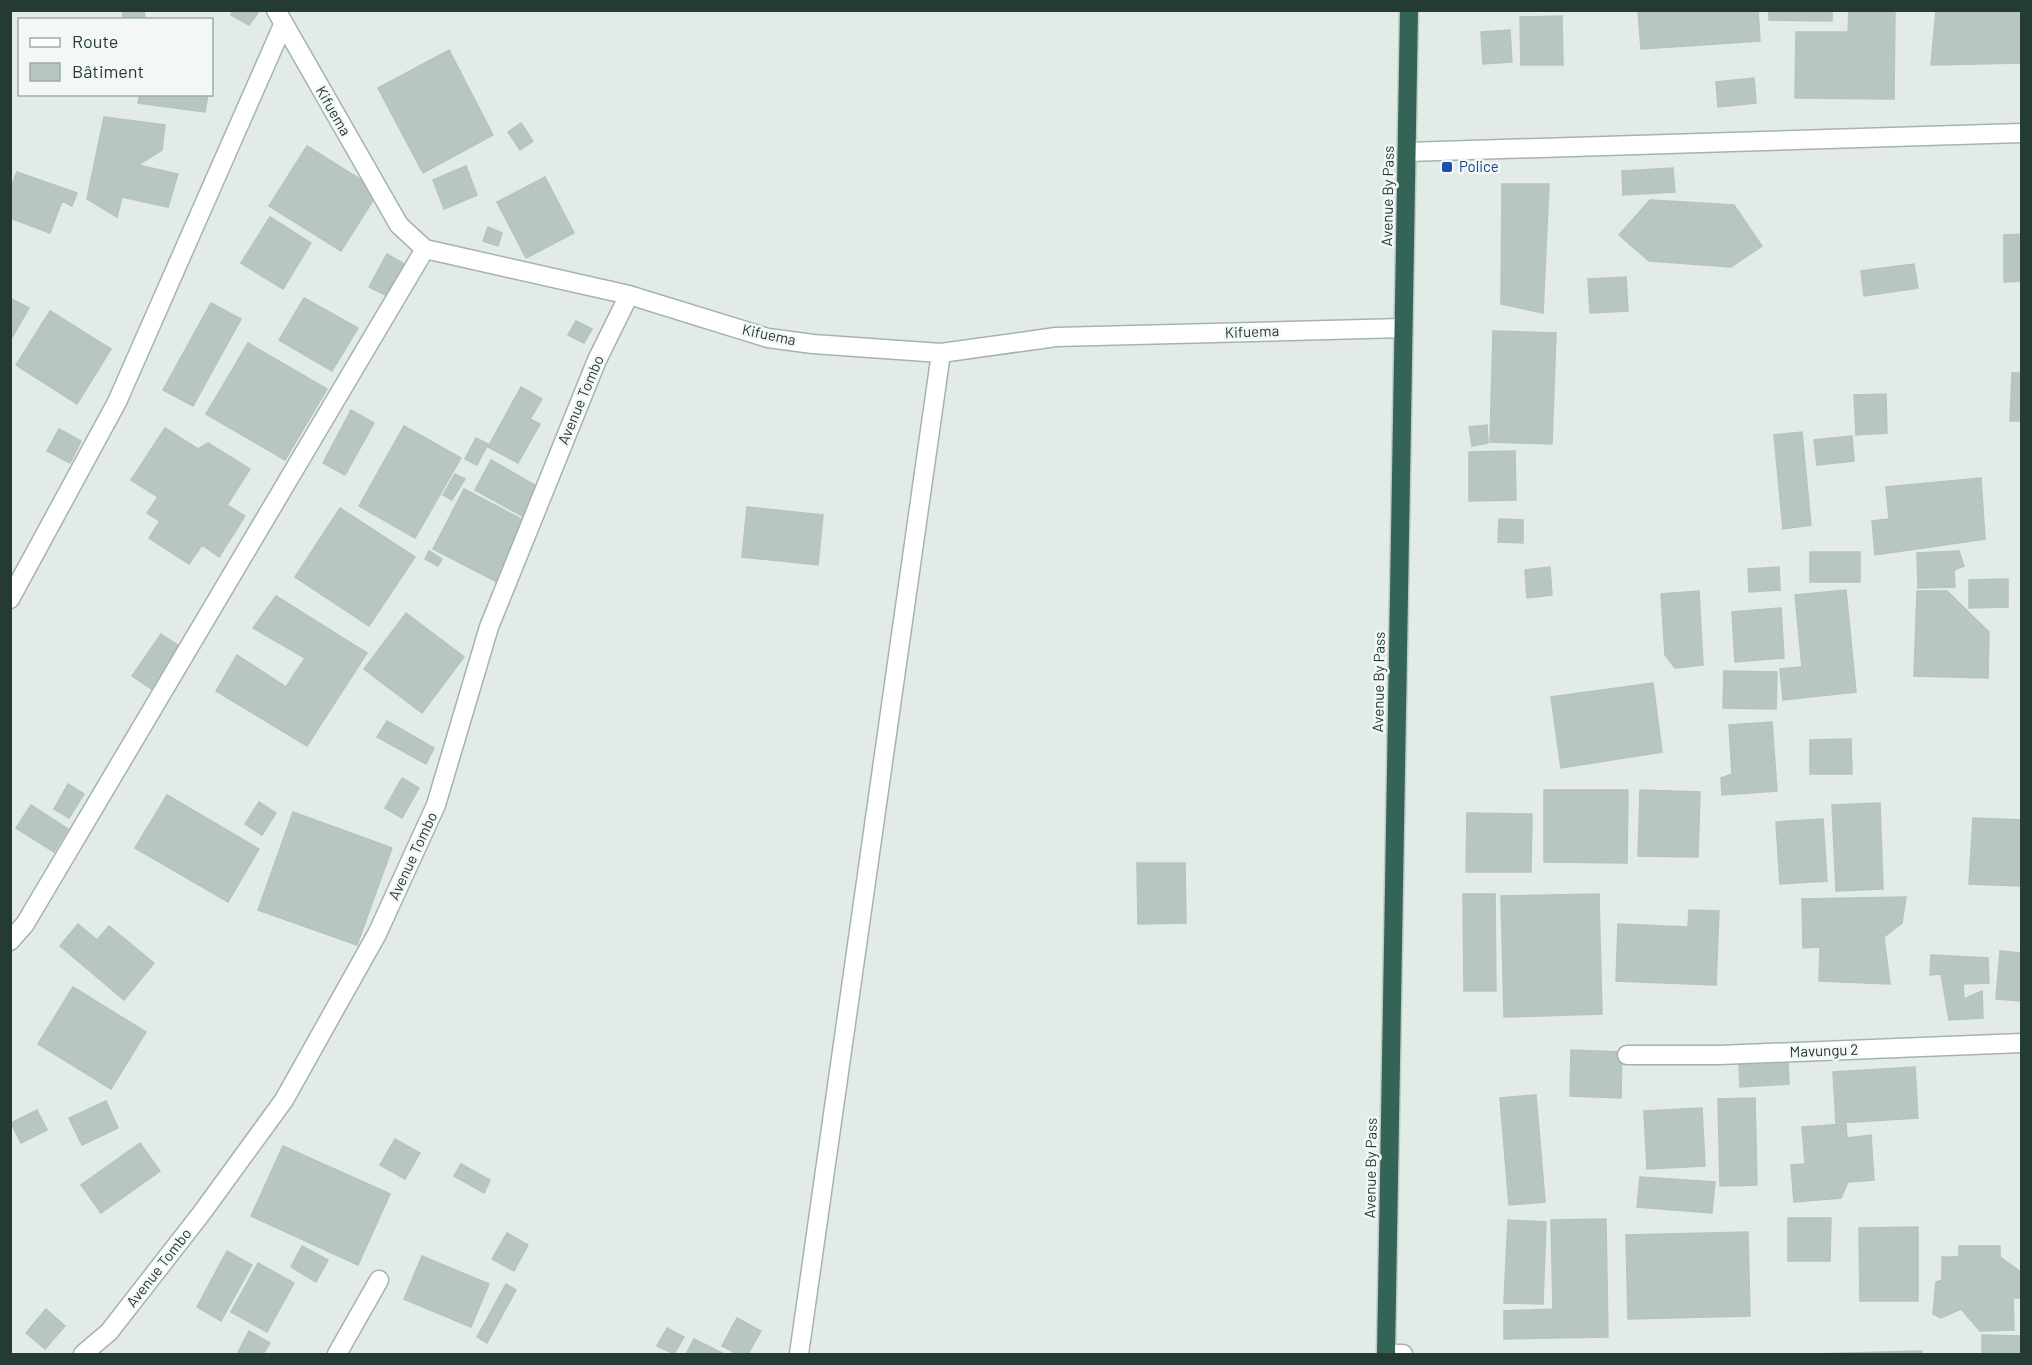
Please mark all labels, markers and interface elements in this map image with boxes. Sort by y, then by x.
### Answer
legend [18,18,213,96]
text: Route [72,30,118,52]
text: Bâtiment [72,60,144,82]
street label: Kifuema [312,82,355,139]
street label: Avenue By Pass [1377,146,1397,246]
place label: Police [1459,157,1499,175]
marker: Police [1440,160,1454,174]
street label: Kifuema [741,320,798,348]
street label: Kifuema [1224,321,1279,341]
street label: Avenue Tombo [553,352,607,447]
street label: Avenue By Pass [1368,632,1388,732]
street label: Avenue Tombo [384,809,440,902]
street label: Mavungu 2 [1789,1040,1859,1060]
street label: Avenue By Pass [1360,1118,1380,1218]
street label: Avenue Tombo [122,1224,195,1310]

